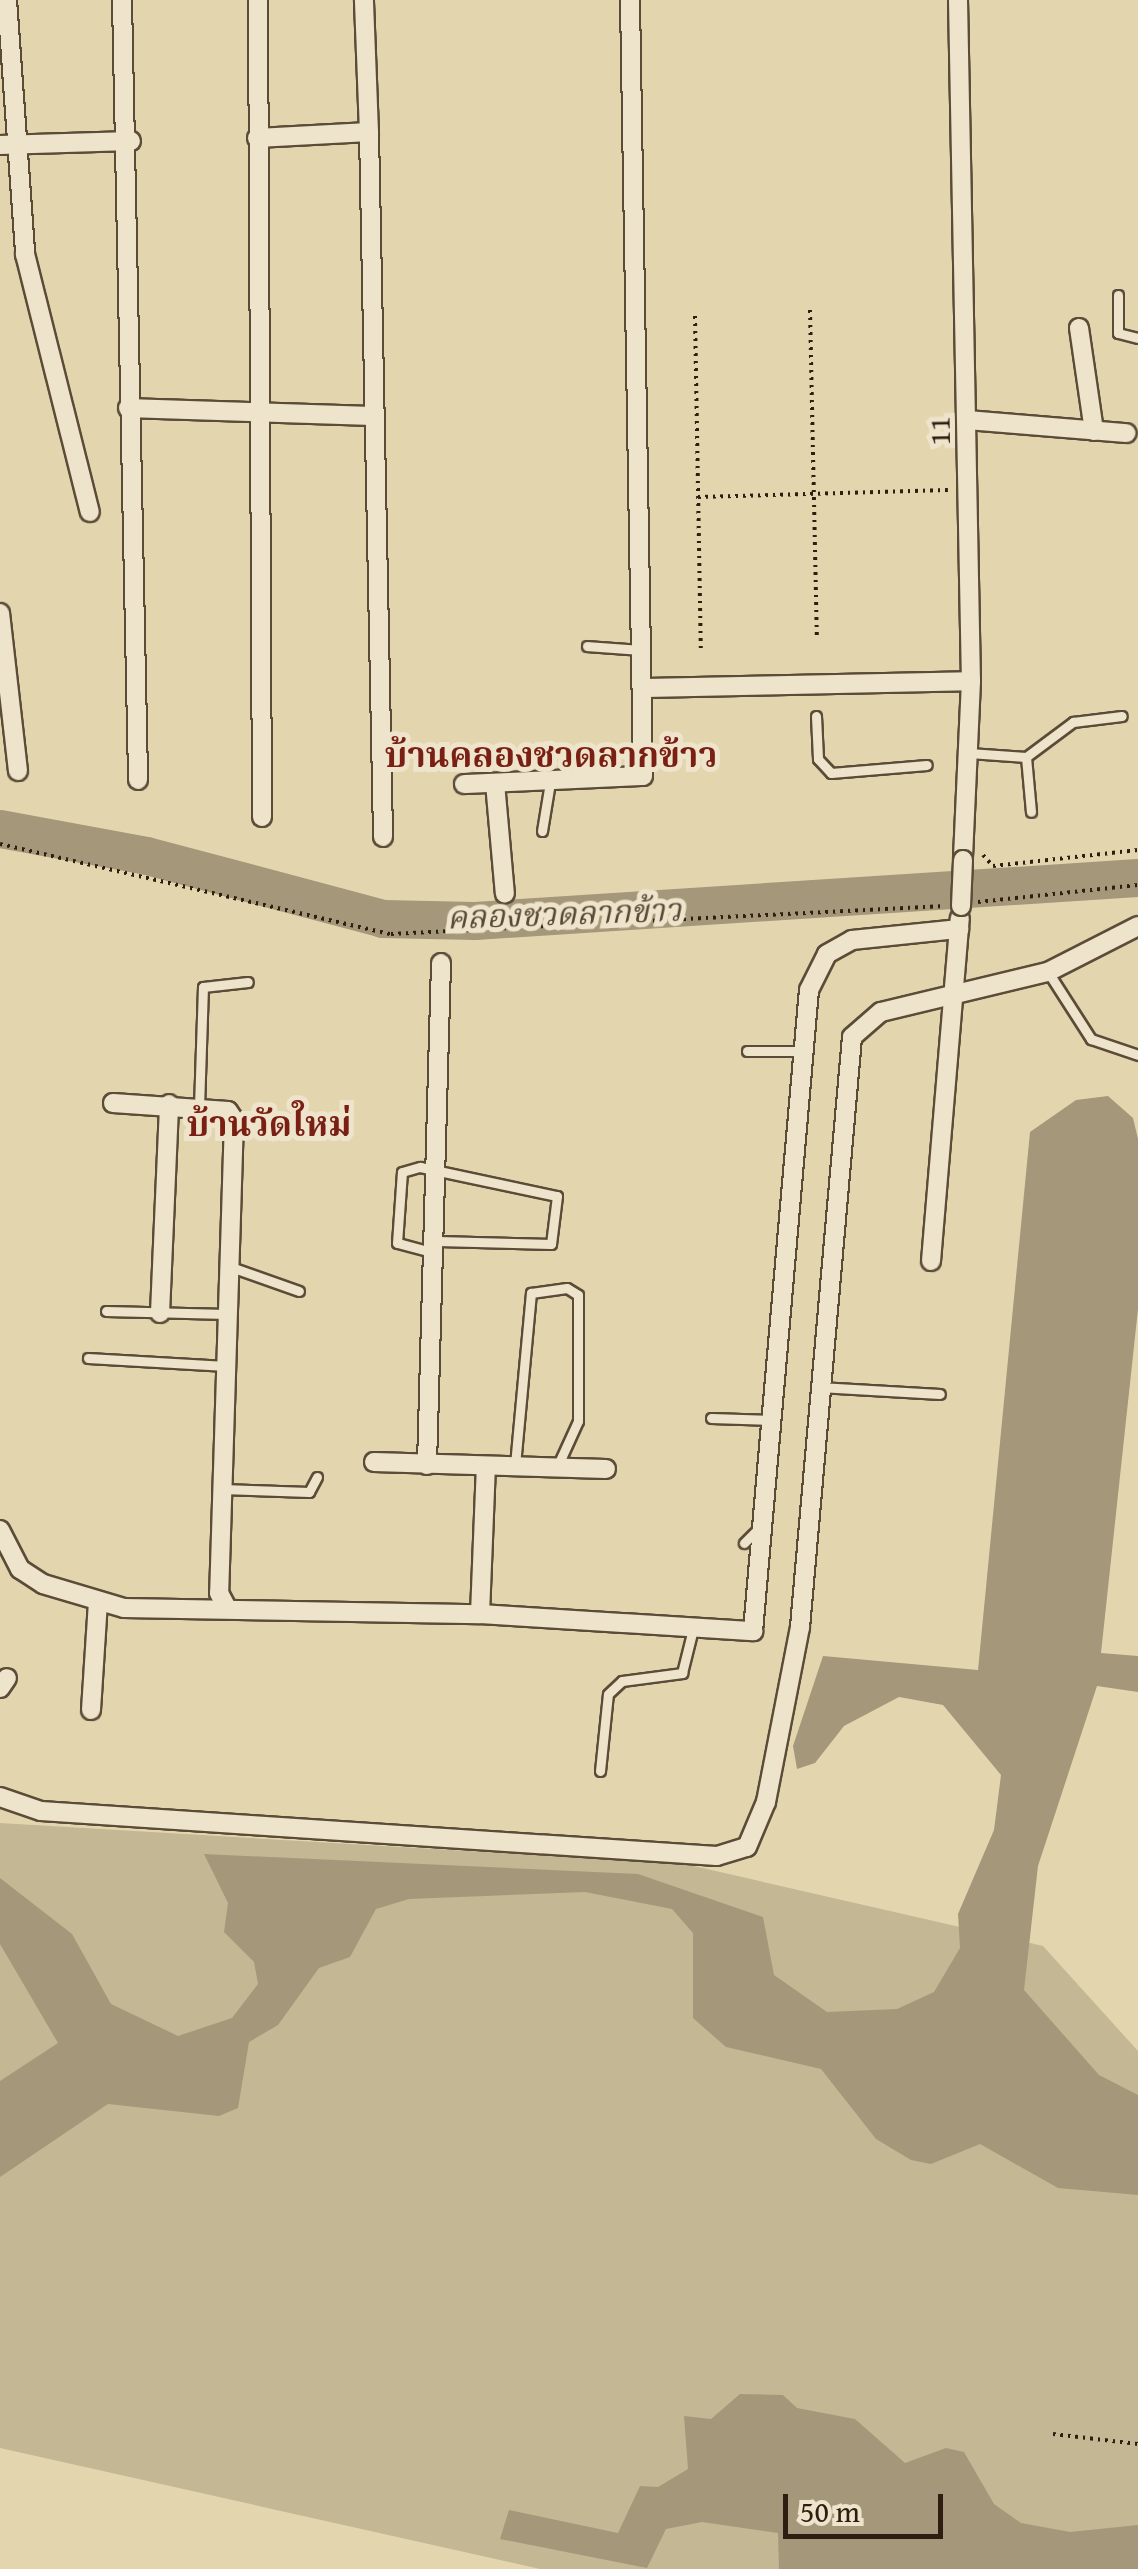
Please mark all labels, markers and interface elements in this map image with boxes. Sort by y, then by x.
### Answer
street label: 11 [921,416,957,446]
district label: บ้านคลองชวดลากข้าว [385,734,717,776]
water label: คลองชวดลากข้าว [446,891,682,937]
district label: บ้านวัดใหม่ [186,1103,352,1145]
scale bar [788,2474,948,2536]
text: 50 m [800,2489,860,2533]

